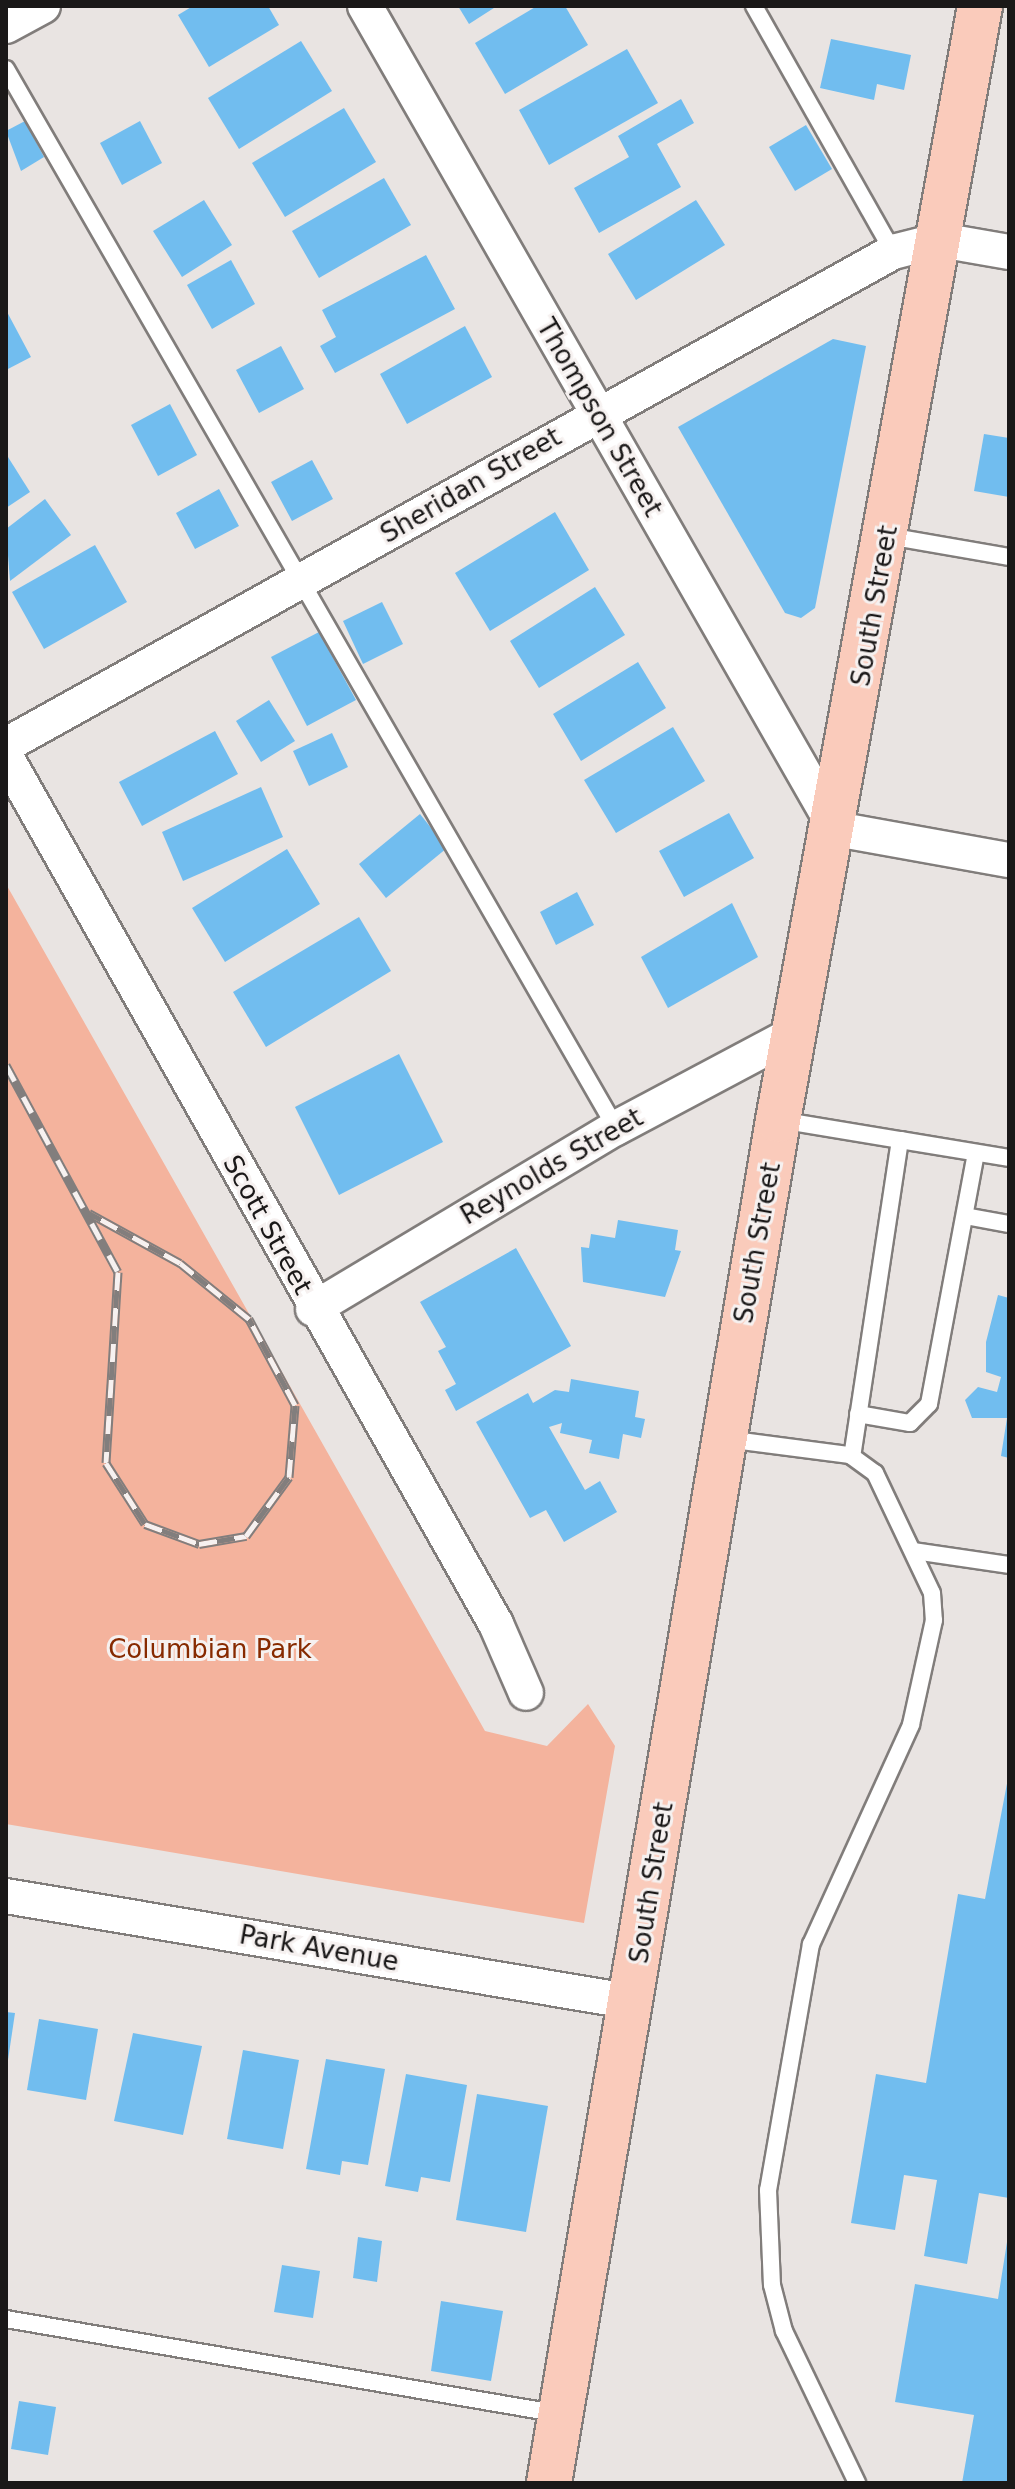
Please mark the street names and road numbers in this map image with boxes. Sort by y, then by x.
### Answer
street label: Thompson Street [530,314,668,522]
street label: Sheridan Street [375,422,567,550]
street label: South Street [845,523,905,689]
street label: Reynolds Street [455,1102,649,1232]
street label: Scott Street [216,1150,318,1300]
street label: South Street [728,1160,788,1326]
street label: South Street [624,1800,680,1966]
street label: Park Avenue [237,1920,401,1978]

